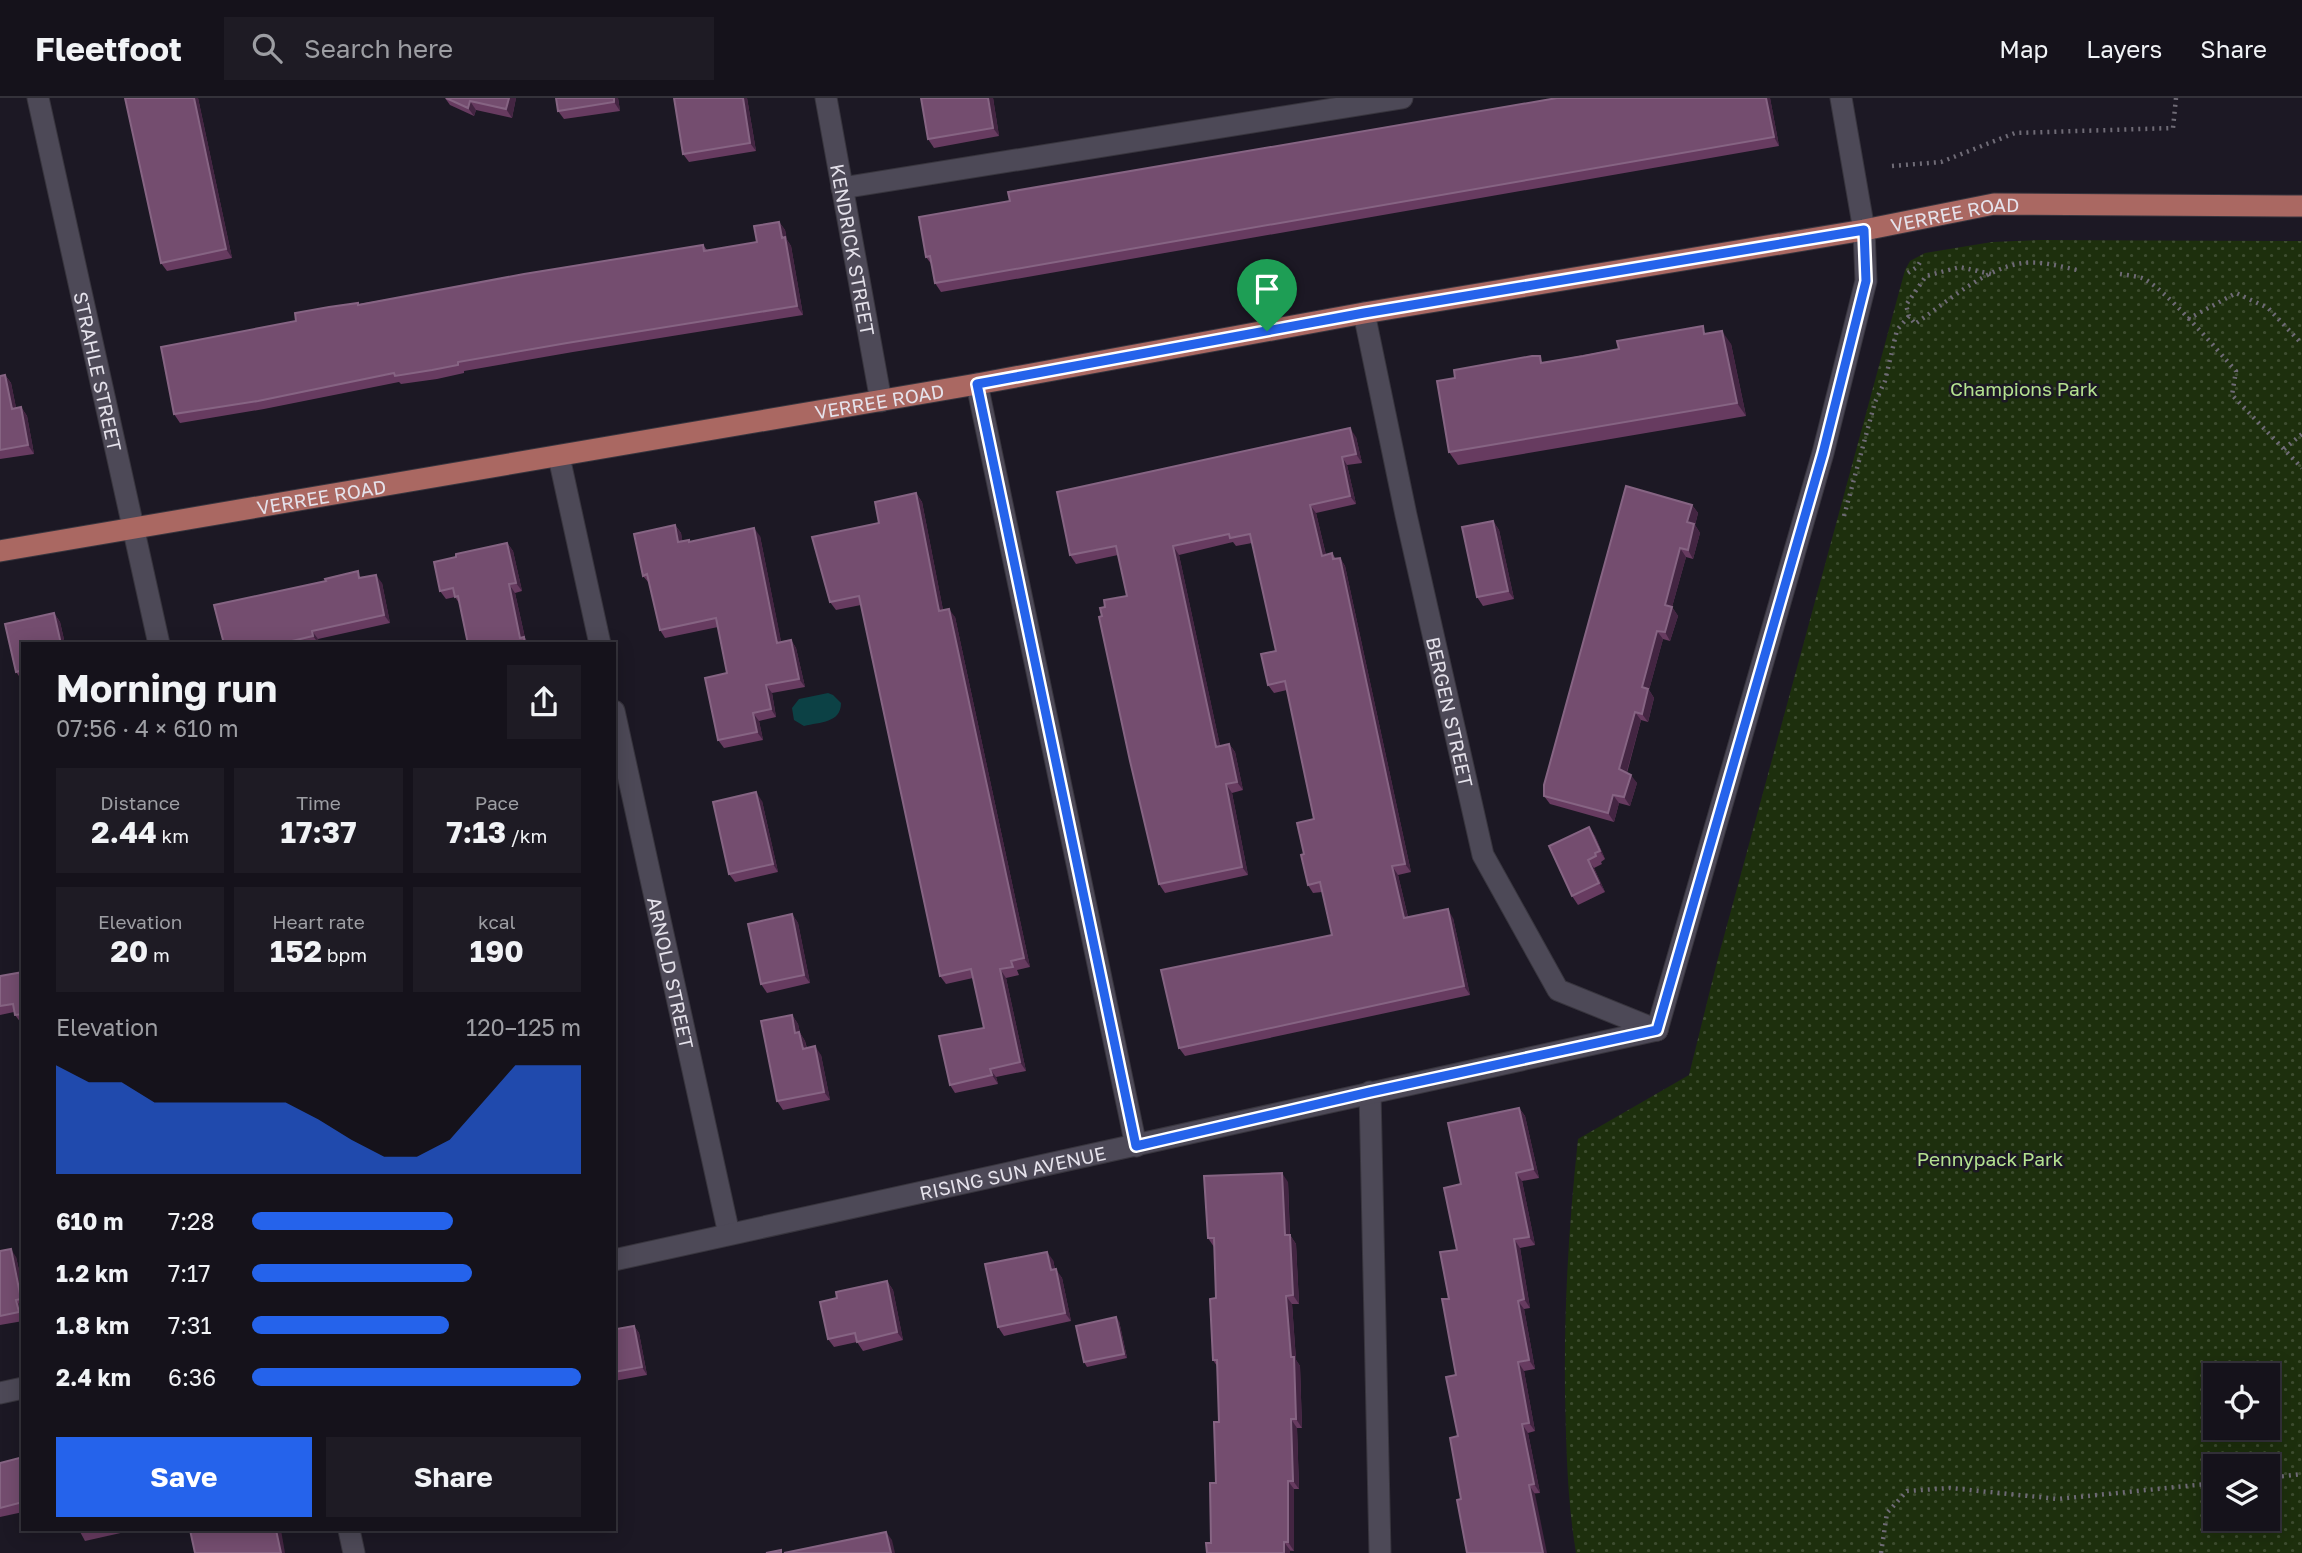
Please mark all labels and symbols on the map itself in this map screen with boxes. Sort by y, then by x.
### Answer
street label: KENDRICK STREET [827,162,880,337]
street label: VERREE ROAD [1888,192,2019,236]
pin [1237,259,1297,331]
street label: STRAHLE STREET [70,289,127,454]
park label: Champions Park [1950,377,2098,400]
street label: VERREE ROAD [813,378,946,423]
street label: VERREE ROAD [255,474,388,518]
street label: BERGEN STREET [1422,634,1479,789]
street label: ARNOLD STREET [644,895,699,1051]
street label: RISING SUN AVENUE [917,1140,1108,1204]
park label: Pennypack Park [1917,1147,2063,1170]

